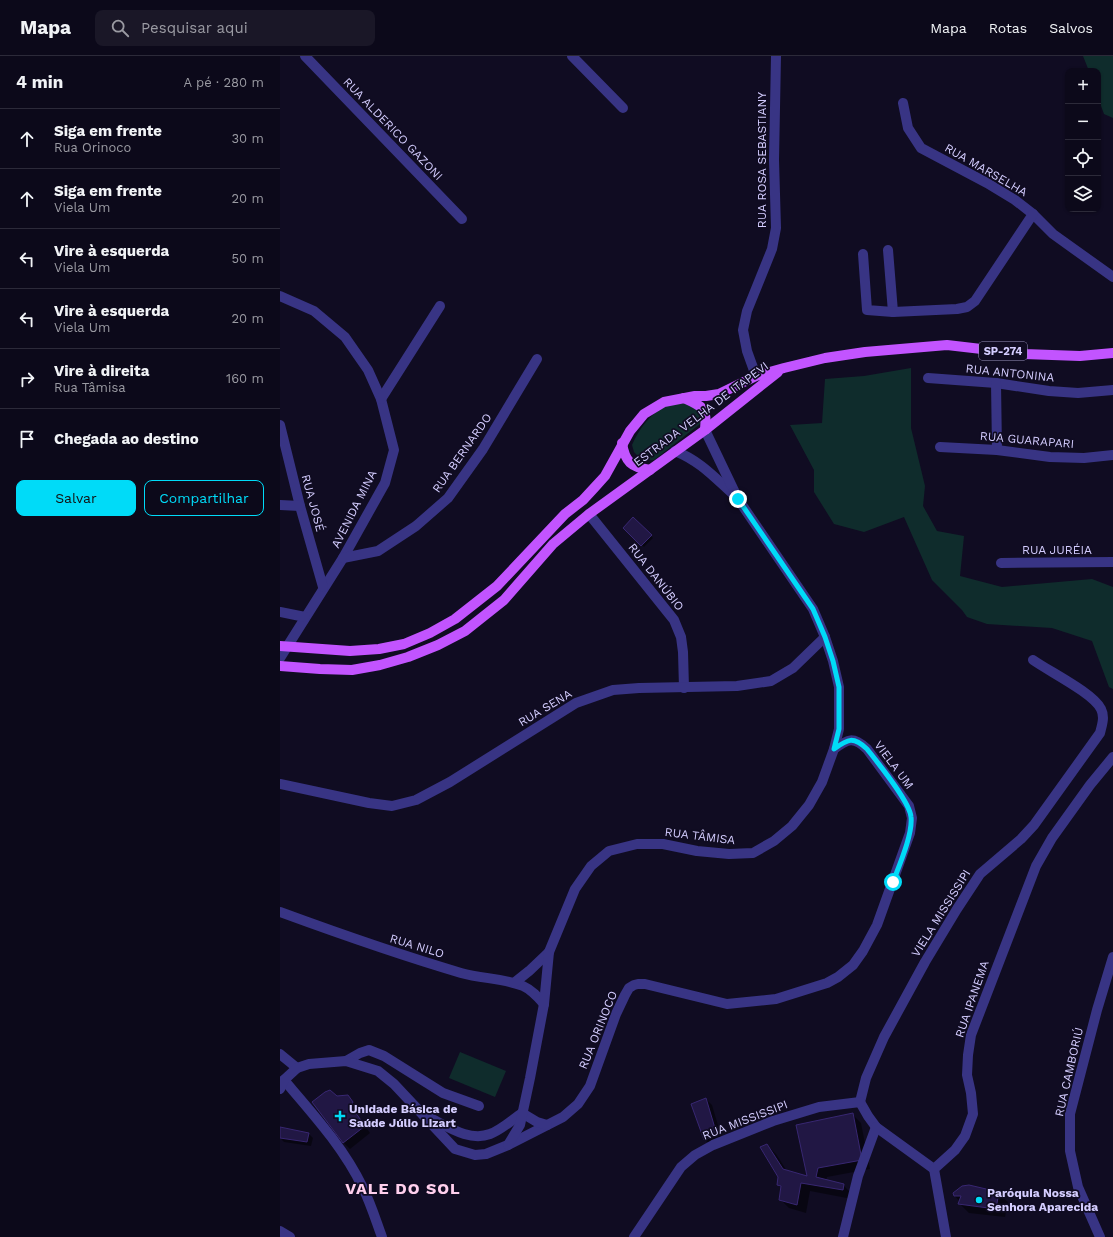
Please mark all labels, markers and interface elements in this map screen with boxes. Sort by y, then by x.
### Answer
search box [95,10,375,46]
text: Mapa [20,16,71,39]
icon: search [109,17,131,39]
text: Pesquisar aqui [141,19,248,37]
text: Mapa [930,20,967,36]
text: Rotas [989,20,1027,36]
text: Salvos [1049,20,1093,36]
map controls [1065,68,1101,212]
button: + [1065,68,1101,104]
text: 4 min [16,72,63,92]
text: A pé · 280 m [184,75,264,90]
street label: RUA ALDERICO GAZONI [340,75,446,183]
street label: RUA ROSA SEBASTIANY [755,92,769,228]
button: − [1065,104,1101,140]
text: Siga em frente [54,122,162,140]
icon: ahead [16,128,38,150]
text: 30 m [232,131,264,146]
text: Rua Orinoco [54,140,131,155]
button: locate [1065,140,1101,176]
street label: RUA MARSELHA [942,141,1030,199]
button: layers [1065,176,1101,212]
text: Siga em frente [54,182,162,200]
icon: ahead [16,188,38,210]
text: 20 m [232,191,264,206]
text: Viela Um [54,200,110,215]
text: Vire à esquerda [54,242,169,260]
icon: left [16,248,38,270]
text: 50 m [232,251,264,266]
text: Viela Um [54,260,110,275]
text: Vire à esquerda [54,302,169,320]
icon: left [16,308,38,330]
text: 20 m [232,311,264,326]
text: Viela Um [54,320,110,335]
road number: SP-274 [979,342,1027,360]
street label: ESTRADA VELHA DE ITAPEVI [631,359,771,469]
street label: RUA ANTONINA [965,361,1055,385]
text: Vire à direita [54,362,149,380]
icon: right [16,368,38,390]
text: 160 m [226,371,264,386]
text: Rua Tâmisa [54,380,126,395]
street label: RUA BERNARDO [429,411,495,495]
icon: arrive [16,428,38,450]
street label: RUA GUARAPARI [979,429,1075,451]
text: Chegada ao destino [54,430,199,448]
street label: AVENIDA MINA [328,468,380,550]
street label: RUA JOSÉ [299,473,327,533]
button: Salvar [16,480,136,516]
button: Compartilhar [144,480,264,516]
route end [729,490,747,508]
street label: RUA DANÚBIO [625,540,687,614]
street label: RUA JURÉIA [1022,543,1092,557]
street label: RUA SENA [516,687,574,729]
street label: VIELA UM [871,738,917,792]
street label: RUA TÂMISA [664,825,736,847]
street label: VIELA MISSISSIPI [909,867,973,959]
route start [884,873,902,891]
street label: RUA NILO [388,931,446,961]
street label: RUA IPANEMA [952,959,992,1039]
street label: RUA ORINOCO [576,989,620,1071]
street label: RUA CAMBORIÚ [1052,1026,1086,1118]
street label: RUA MISSISSIPI [700,1097,790,1143]
place label: Unidade Básica de Saúde Júlio Lizart [349,1102,457,1130]
marker: Unidade Básica de Saúde Júlio Lizart [334,1110,346,1122]
district label: VALE DO SOL [345,1179,461,1198]
place label: Paróquia Nossa Senhora Aparecida [987,1186,1098,1214]
marker: Paróquia Nossa Senhora Aparecida [974,1195,984,1205]

